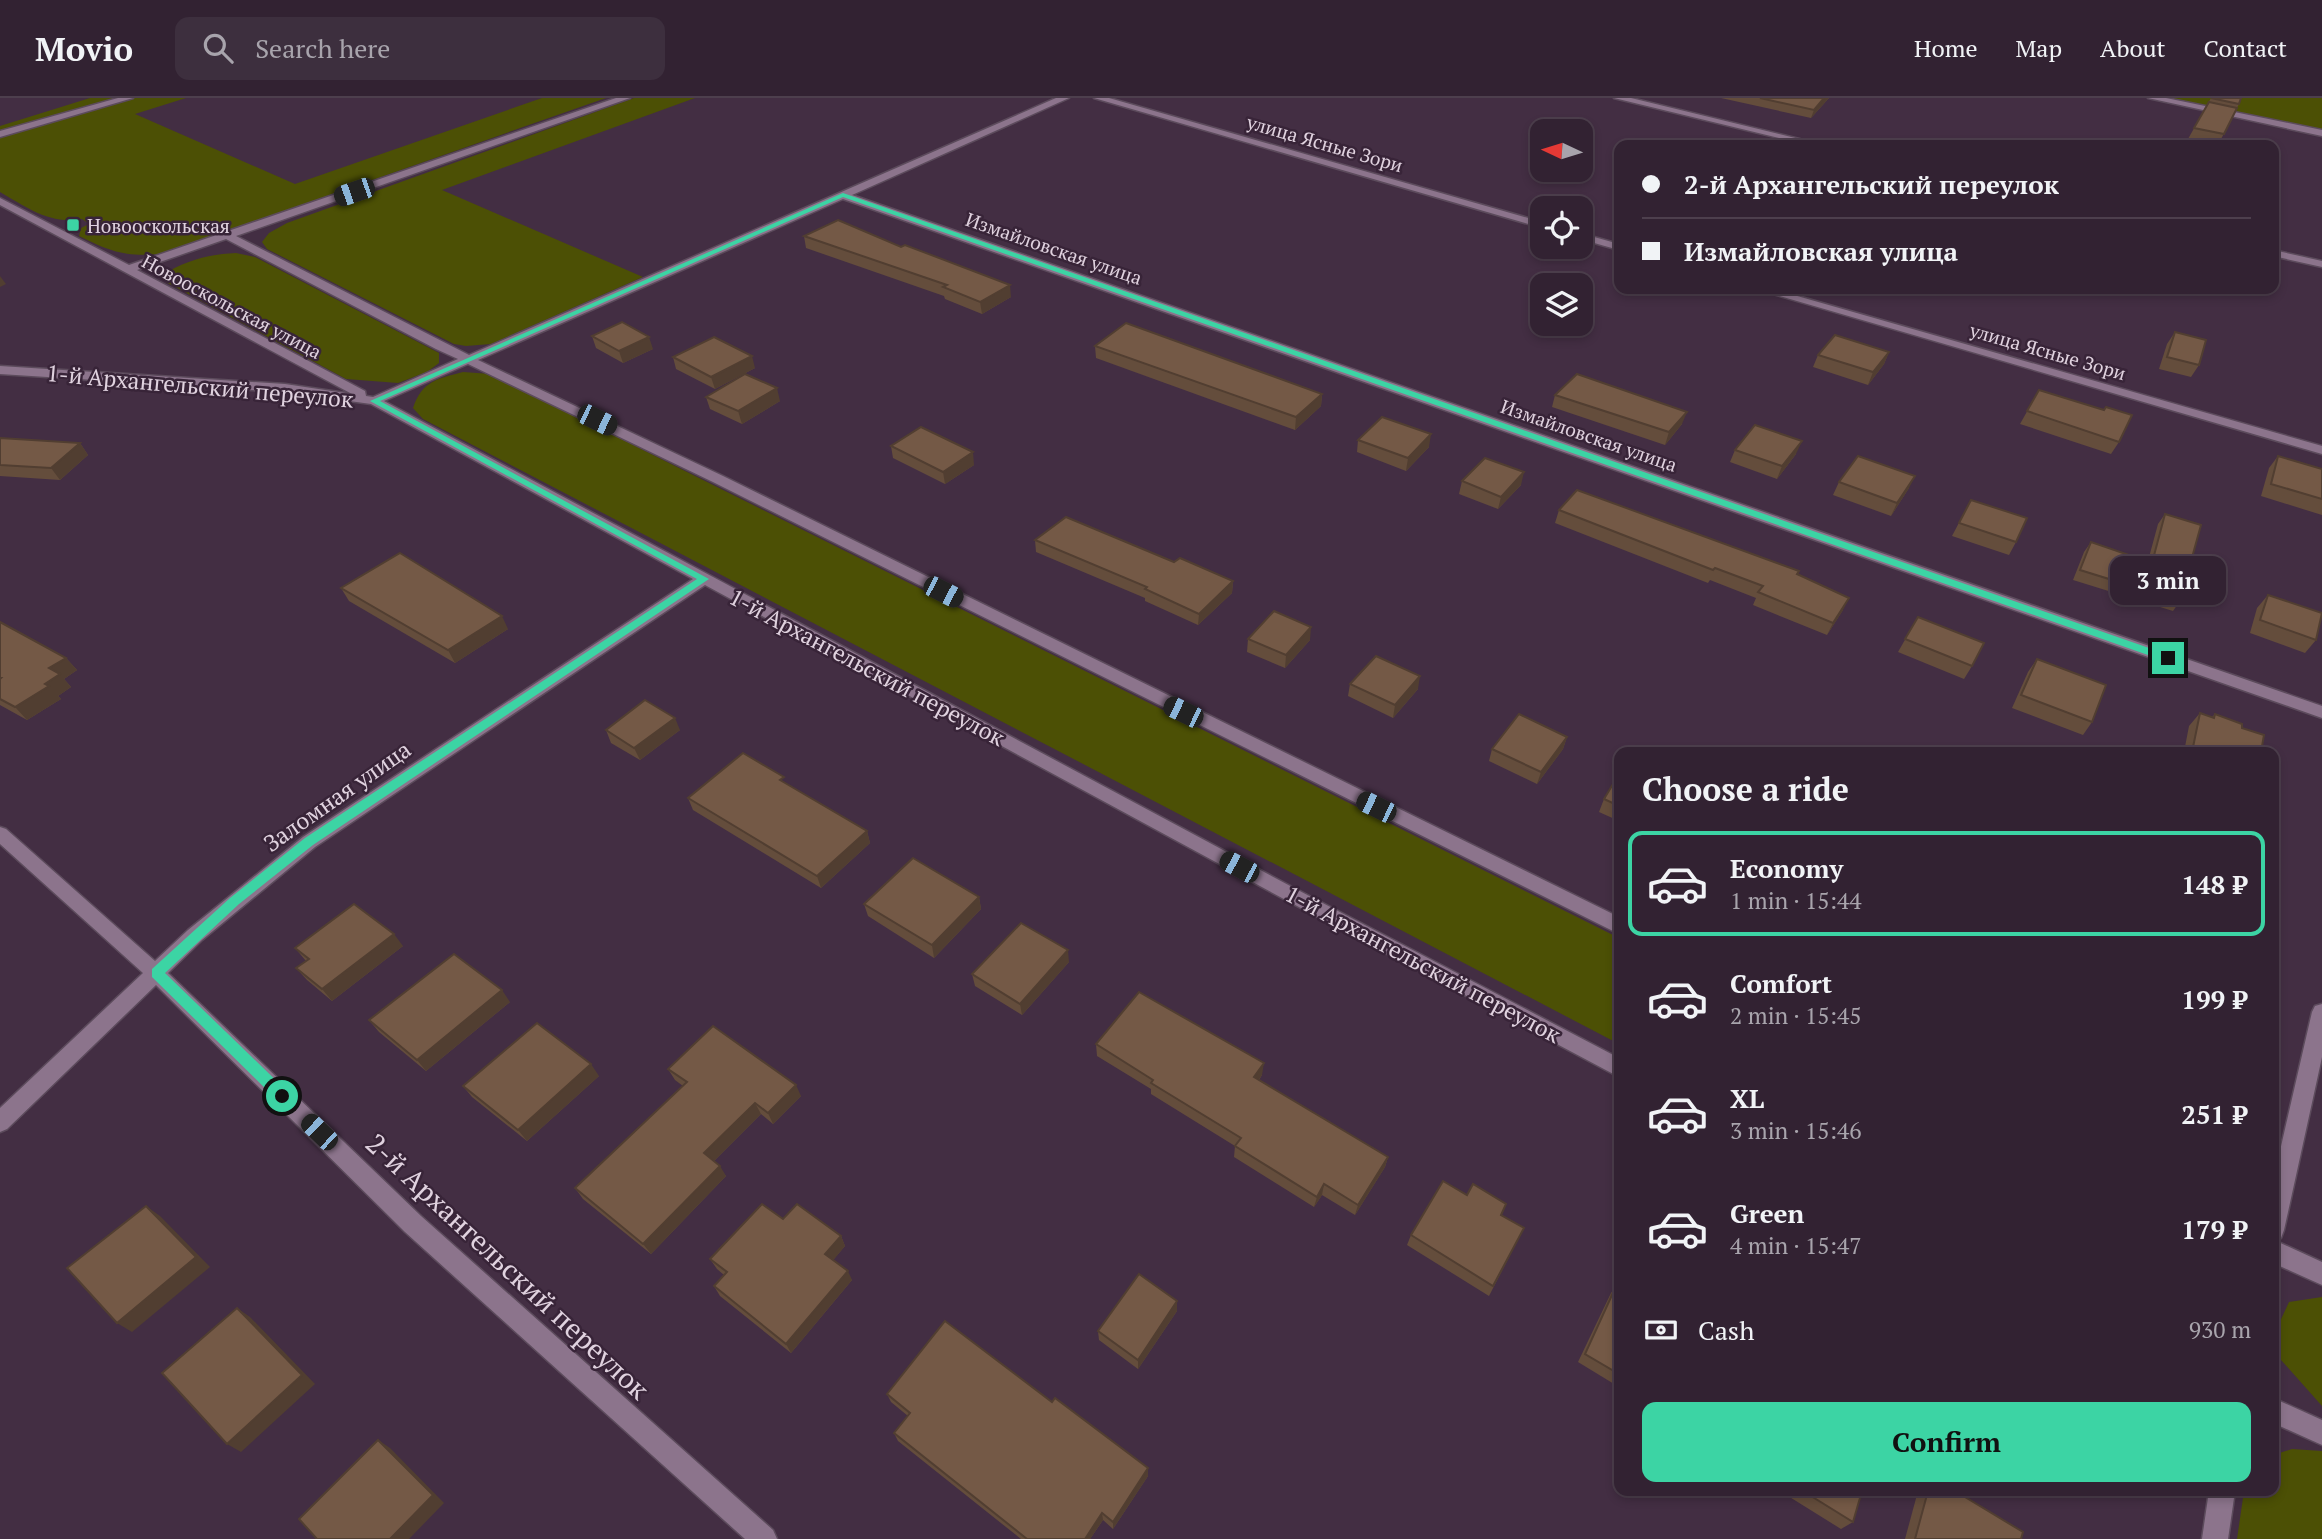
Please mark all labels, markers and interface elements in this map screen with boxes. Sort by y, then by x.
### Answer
search box [175,17,665,80]
text: Movio [35,27,133,70]
icon: search [199,29,237,67]
text: Search here [255,31,390,65]
text: Home [1914,32,1978,64]
text: Map [2016,32,2062,64]
text: About [2100,32,2166,64]
text: Contact [2204,32,2287,64]
street label: улица Ясные Зори [1243,108,1406,177]
north arrow [1530,119,1592,182]
map controls [1530,119,1593,336]
text: 2-й Архангельский переулок [1684,167,2059,201]
car [331,175,378,209]
button: locate [1530,196,1593,259]
street label: Измайловская улица [963,206,1146,290]
place label: Новооскольская [87,213,230,238]
marker: Новооскольская [65,217,81,233]
text: Измайловская улица [1684,234,1958,268]
street label: Новооскольская улица [138,248,326,364]
button: layers [1530,273,1593,336]
street label: улица Ясные Зори [1966,316,2129,385]
street label: 1-й Архангельский переулок [45,357,355,415]
street label: Измайловская улица [1498,393,1681,477]
car [574,401,621,439]
callout: 3 min [2110,556,2226,606]
text: 3 min [2137,565,2199,596]
car [920,573,967,611]
street label: 1-й Архангельский переулок [724,581,1011,753]
route end [2152,642,2184,674]
car [1160,693,1207,731]
street label: Заломная улица [257,733,417,858]
text: Choose a ride [1642,768,1849,810]
car [1353,788,1400,826]
car [1216,848,1263,886]
text: Economy [1730,851,1843,885]
icon: car [1646,852,1709,915]
text: 148 ₽ [2181,867,2247,901]
street label: 1-й Архангельский переулок [1280,878,1567,1050]
text: 1 min · 15:44 [1730,885,1862,916]
text: Comfort [1730,966,1832,1000]
icon: car [1646,967,1709,1030]
text: 199 ₽ [2181,982,2247,1016]
text: 2 min · 15:45 [1730,1000,1862,1031]
route start [266,1080,298,1112]
text: XL [1730,1081,1764,1115]
icon: car [1646,1082,1709,1145]
text: 251 ₽ [2181,1097,2247,1131]
car [297,1110,342,1154]
text: 3 min · 15:46 [1730,1115,1862,1146]
street label: 2-й Архангельский переулок [358,1125,658,1408]
text: Green [1730,1196,1804,1230]
icon: car [1646,1197,1709,1260]
text: 179 ₽ [2181,1212,2247,1246]
text: 4 min · 15:47 [1730,1230,1862,1261]
icon: cash [1642,1311,1680,1349]
text: Cash [1698,1313,1754,1347]
text: 930 m [2189,1314,2251,1345]
button: Confirm [1642,1402,2251,1482]

